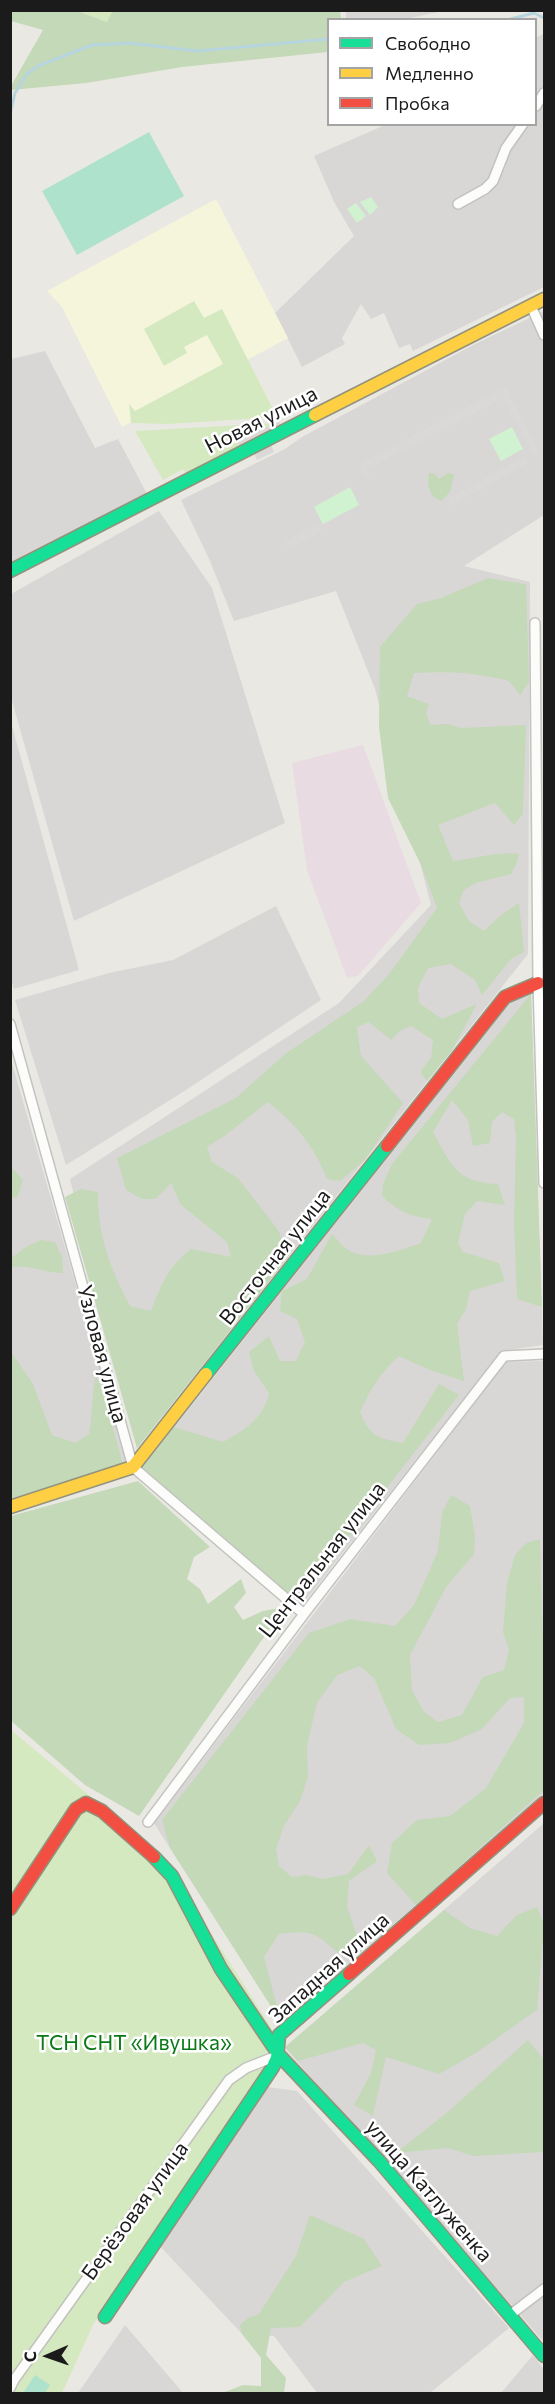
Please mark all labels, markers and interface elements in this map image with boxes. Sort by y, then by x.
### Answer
legend [327,18,537,126]
text: Свободно [385,32,471,54]
text: Медленно [385,62,474,84]
text: Пробка [385,92,450,114]
street label: Новая улица [201,381,321,459]
street label: Восточная улица [214,1184,336,1330]
street label: Узловая улица [71,1282,133,1426]
street label: Центральная улица [253,1477,391,1643]
street label: Западная улица [264,1907,394,2029]
park label: ТСН СНТ «Ивушка» [36,2030,232,2056]
street label: улица Катлуженка [360,2115,498,2267]
street label: Берёзовая улица [76,2137,194,2285]
north arrow [18,2326,78,2386]
text: С [20,2351,39,2362]

